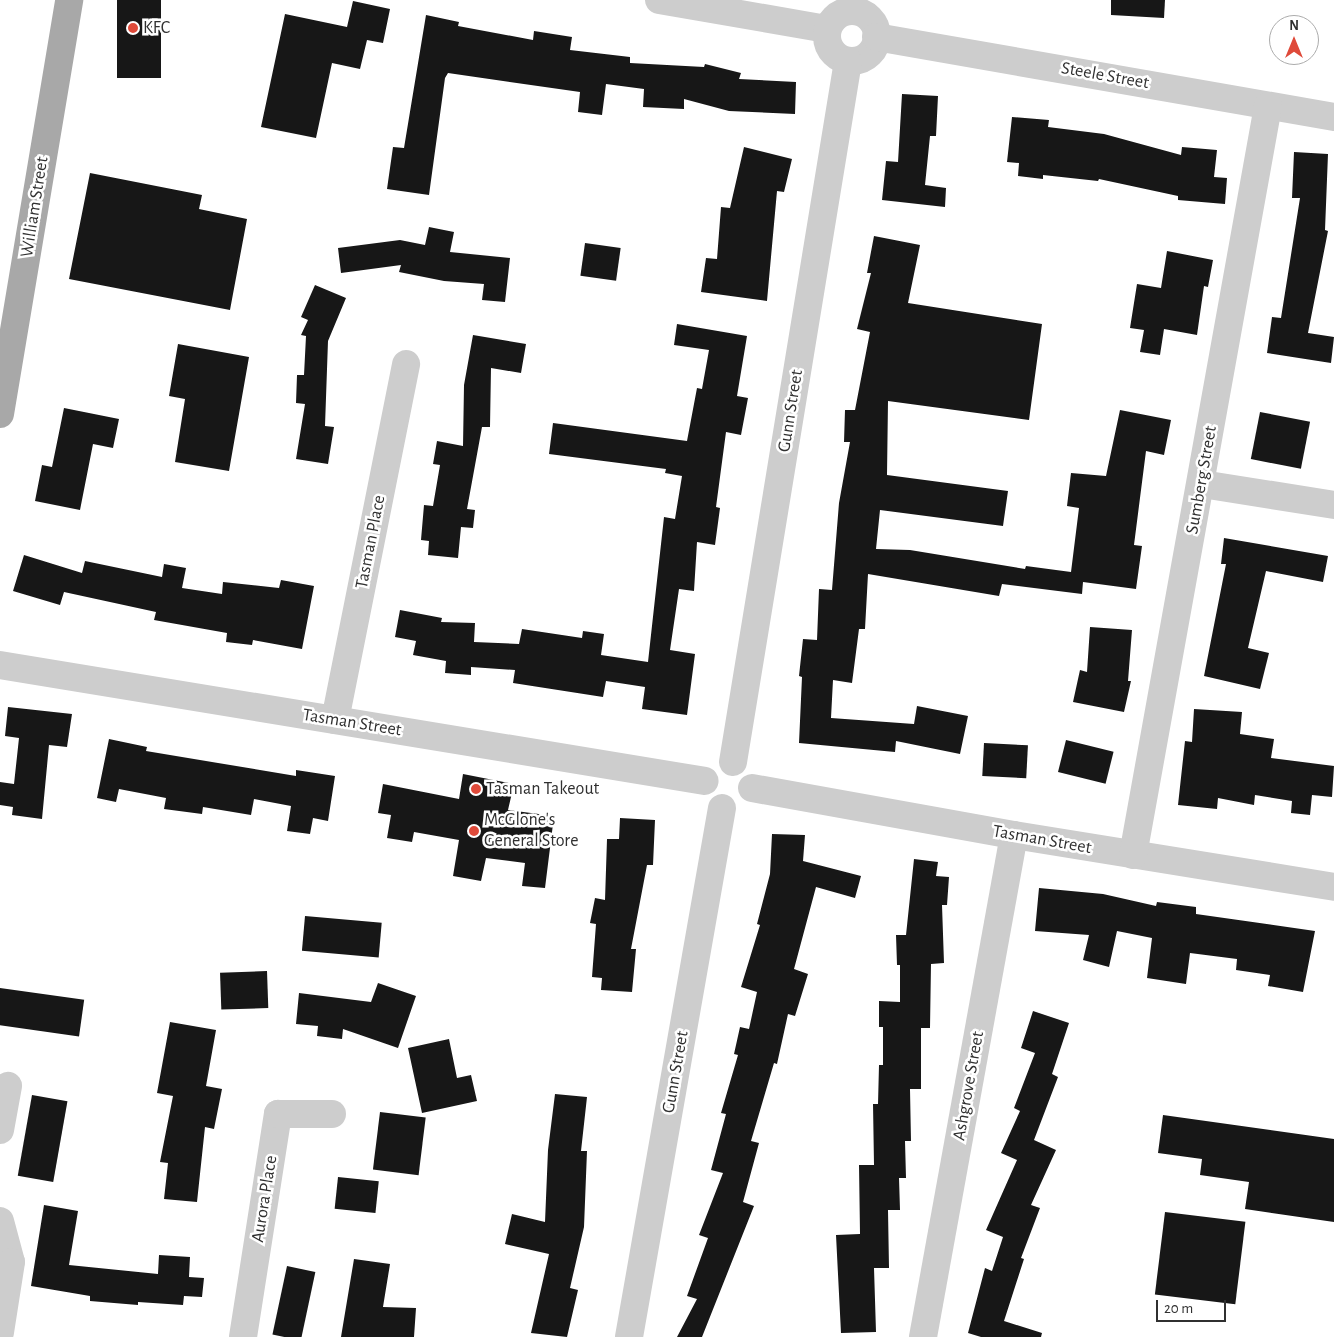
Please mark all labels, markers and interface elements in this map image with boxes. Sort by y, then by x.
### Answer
north arrow [1269,15,1319,65]
place label: KFC [143,17,170,39]
text: N [1289,19,1299,33]
marker: KFC [127,22,139,34]
street label: Steele Street [1059,58,1151,94]
street label: William Street [16,155,54,259]
street label: Gunn Street [774,368,808,454]
street label: Sumberg Street [1182,424,1222,536]
street label: Tasman Place [351,493,391,591]
street label: Tasman Street [301,705,403,741]
place label: Tasman Takeout [486,778,599,800]
marker: Tasman Takeout [470,783,482,795]
place label: McGlone's General Store [484,810,578,852]
street label: Tasman Street [991,821,1093,859]
marker: McGlone's General Store [468,825,480,837]
street label: Gunn Street [658,1029,694,1115]
street label: Ashgrove Street [949,1030,989,1142]
street label: Aurora Place [247,1154,283,1244]
scale bar [1159,1290,1229,1322]
text: 20 m [1164,1301,1193,1316]

